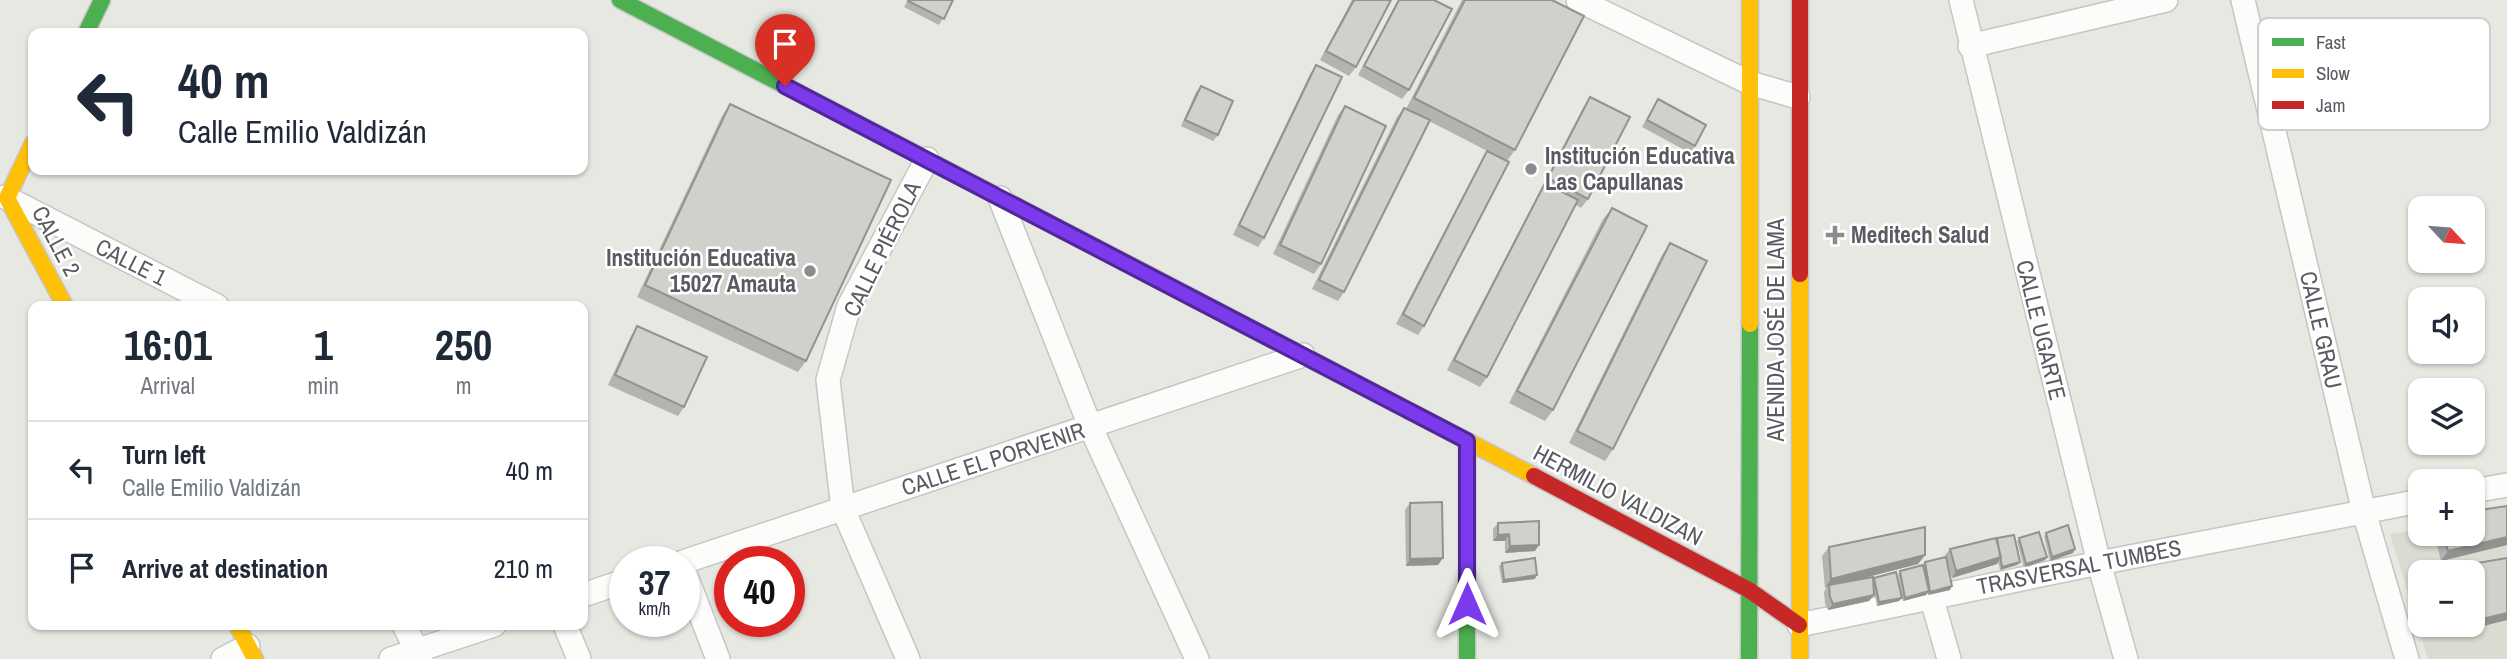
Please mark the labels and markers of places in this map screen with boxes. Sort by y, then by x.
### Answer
pin [755,14,815,86]
place label: Institución Educativa Las Capullanas [1545,140,1735,197]
marker: Institución Educativa Las Capullanas [1523,161,1539,177]
place label: Meditech Salud [1851,219,1989,250]
marker: Meditech Salud [1825,225,1845,245]
place label: Institución Educativa 15027 Amauta [606,242,797,299]
marker: Institución Educativa 15027 Amauta [802,263,818,279]

